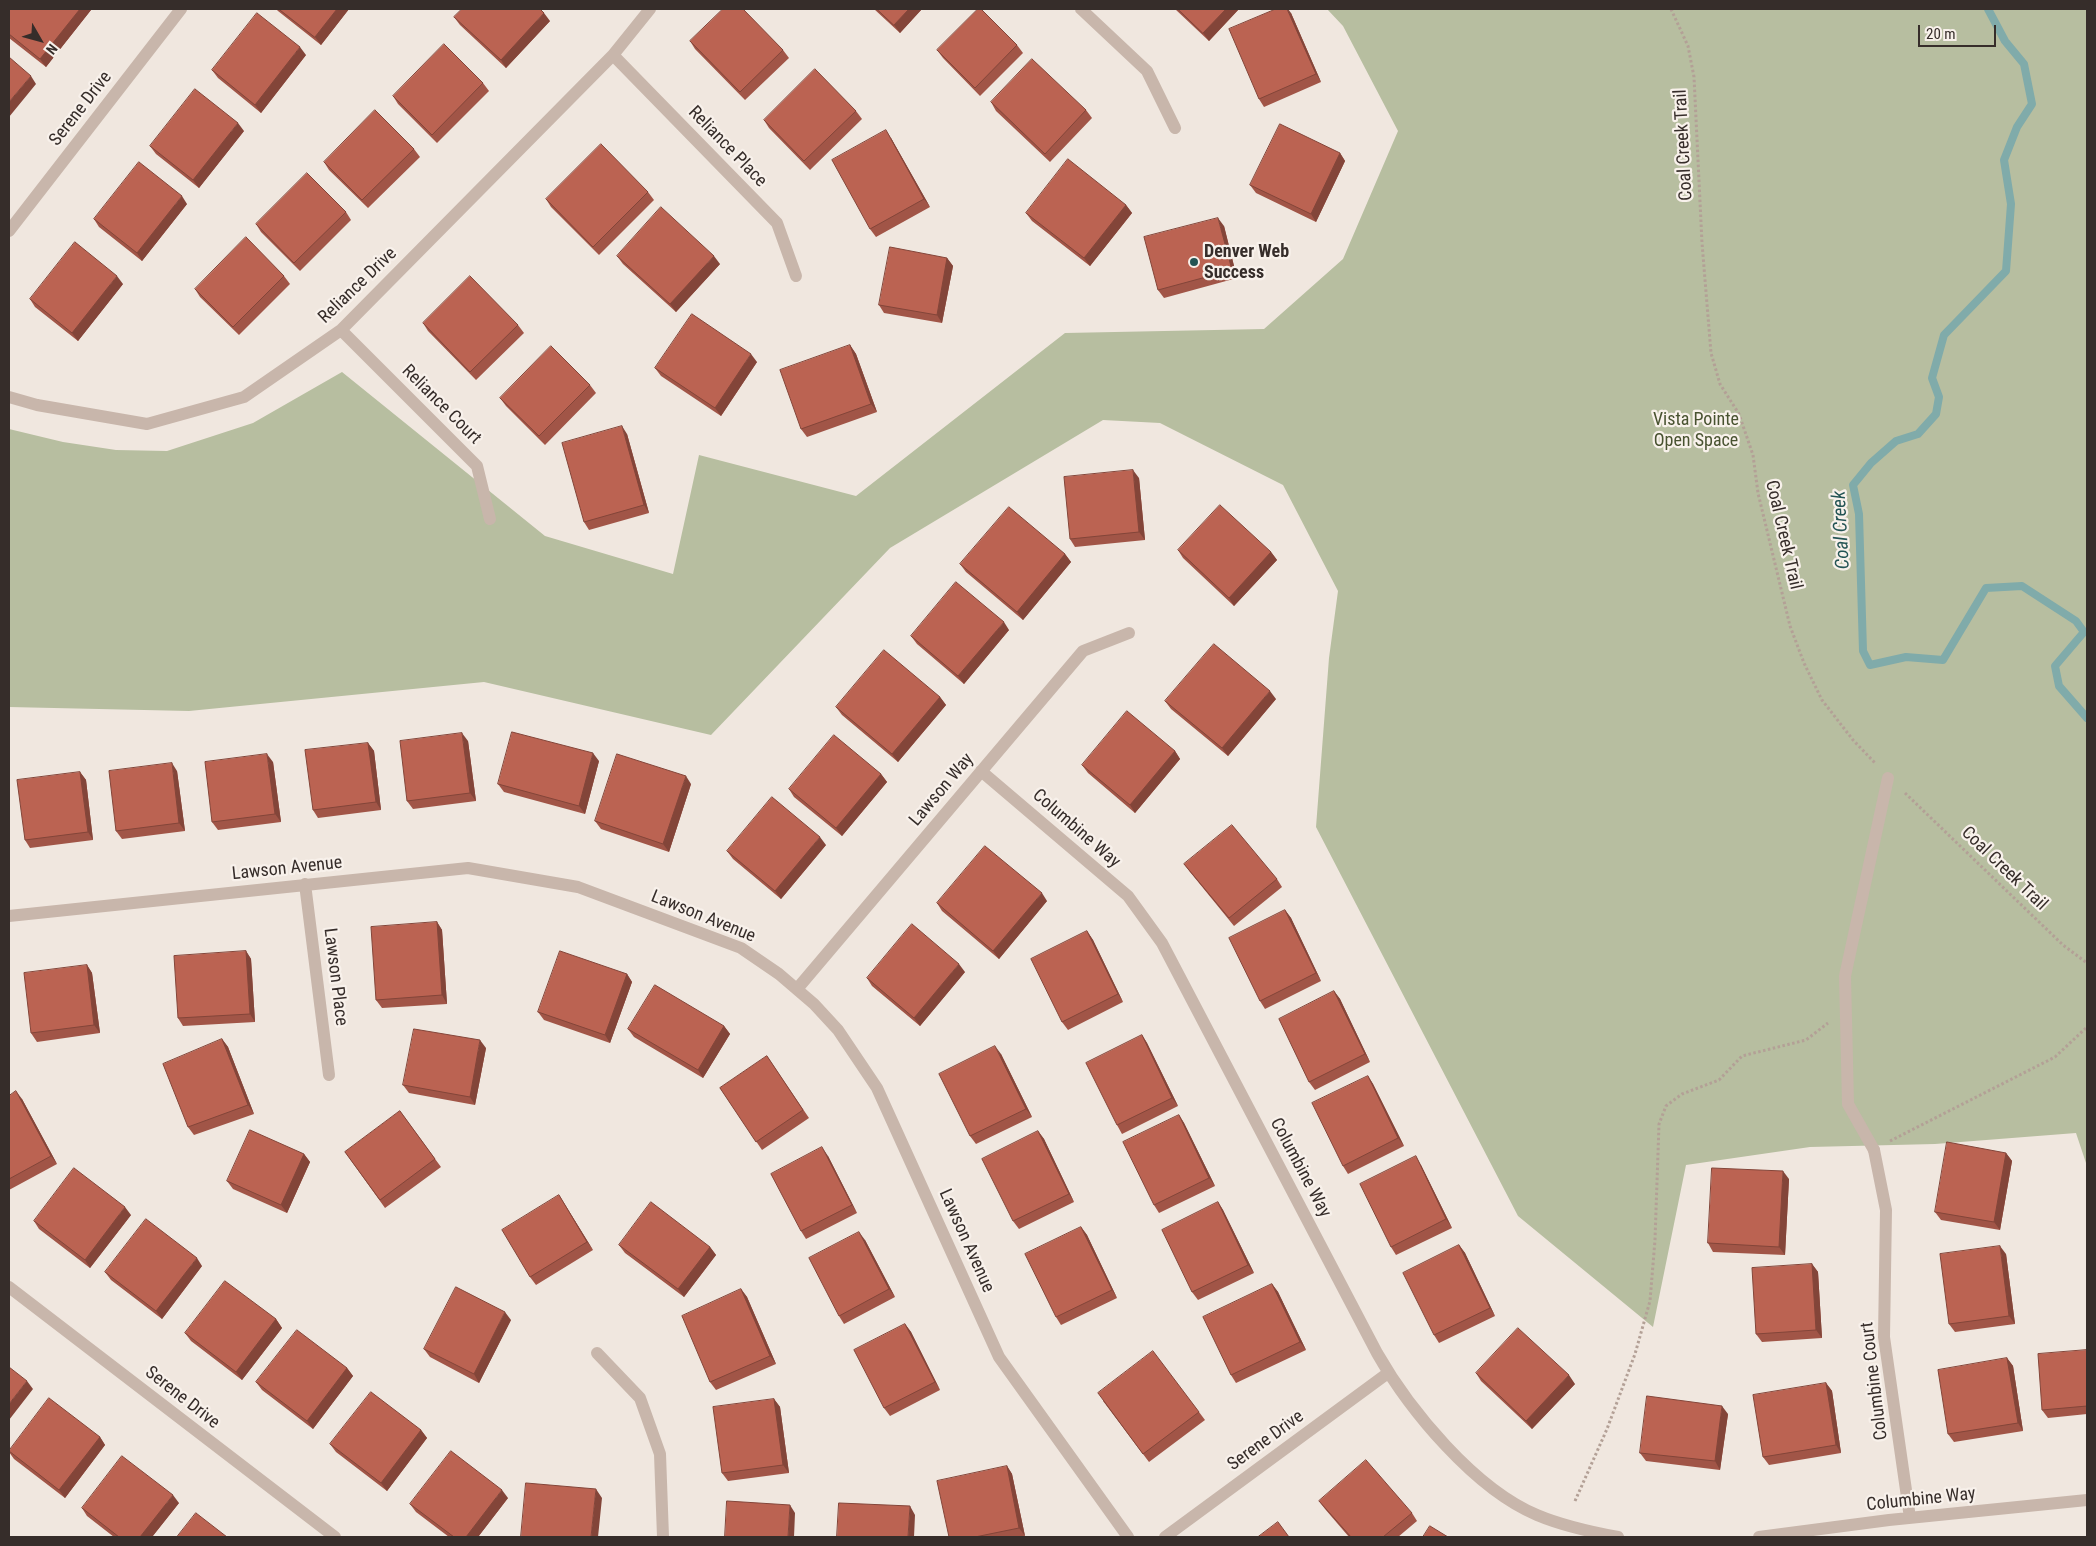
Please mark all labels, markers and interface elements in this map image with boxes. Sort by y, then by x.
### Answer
north arrow [15,15,65,65]
scale bar [1921,15,1998,47]
text: 20 m [1926,25,1956,43]
text: N [43,41,61,58]
street label: Serene Drive [45,67,117,151]
street label: Coal Creek Trail [1670,89,1698,201]
street label: Reliance Place [683,102,771,192]
place label: Denver Web Success [1204,241,1289,284]
street label: Reliance Drive [314,243,402,329]
marker: Denver Web Success [1188,256,1200,268]
street label: Reliance Court [397,361,485,449]
park label: Vista Pointe Open Space [1653,409,1739,452]
street label: Coal Creek Trail [1760,478,1806,592]
water label: Coal Creek [1829,490,1855,570]
street label: Lawson Way [905,749,979,831]
street label: Columbine Way [1028,785,1124,873]
street label: Coal Creek Trail [1956,823,2052,915]
street label: Lawson Avenue [231,852,343,886]
street label: Lawson Avenue [648,886,758,948]
street label: Lawson Place [318,927,352,1027]
street label: Columbine Way [1265,1115,1335,1221]
street label: Lawson Avenue [934,1186,998,1296]
street label: Columbine Court [1857,1321,1893,1441]
street label: Serene Drive [140,1362,224,1434]
street label: Serene Drive [1224,1406,1308,1476]
street label: Columbine Way [1866,1484,1976,1516]

